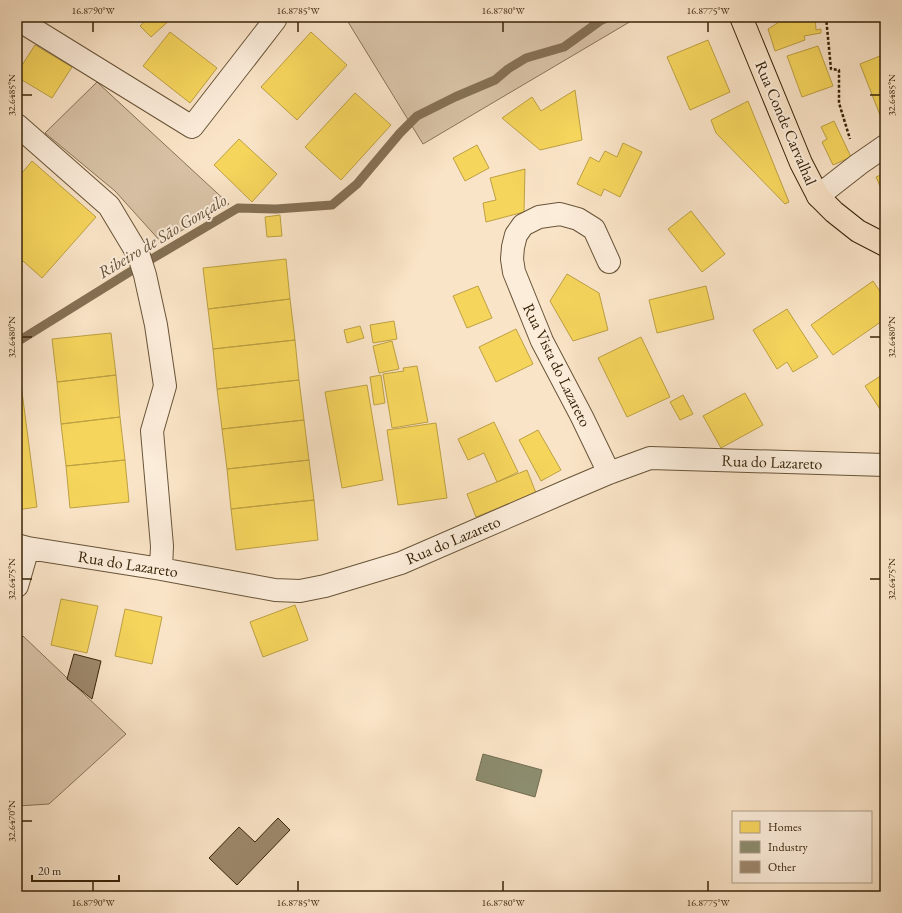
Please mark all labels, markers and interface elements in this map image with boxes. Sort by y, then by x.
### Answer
text: 16.8790°W [71,4,115,17]
text: 16.8785°W [276,4,320,17]
text: 16.8780°W [481,4,525,17]
text: 16.8775°W [686,4,730,17]
street label: Rua Conde Carvalhal [750,58,822,189]
text: 32.6485°N [5,74,18,116]
text: 32.6485°N [885,74,898,116]
water label: Ribeiro de São Gonçalo [94,189,231,283]
street label: Rua Vista do Lazareto [518,300,596,430]
text: 32.6480°N [5,316,18,358]
text: 32.6480°N [885,316,898,358]
street label: Rua do Lazareto [721,450,823,474]
street label: Rua do Lazareto [402,511,504,569]
street label: Rua do Lazareto [76,546,180,582]
text: 32.6475°N [5,558,18,600]
text: 32.6475°N [885,558,898,600]
text: 32.6470°N [5,800,18,842]
legend [732,811,872,883]
text: Homes [768,819,802,835]
text: Industry [768,839,808,855]
scale bar [32,857,119,883]
text: Other [768,859,796,875]
text: 20 m [38,863,62,879]
text: 16.8790°W [71,896,115,909]
text: 16.8785°W [276,896,320,909]
text: 16.8780°W [481,896,525,909]
text: 16.8775°W [686,896,730,909]

